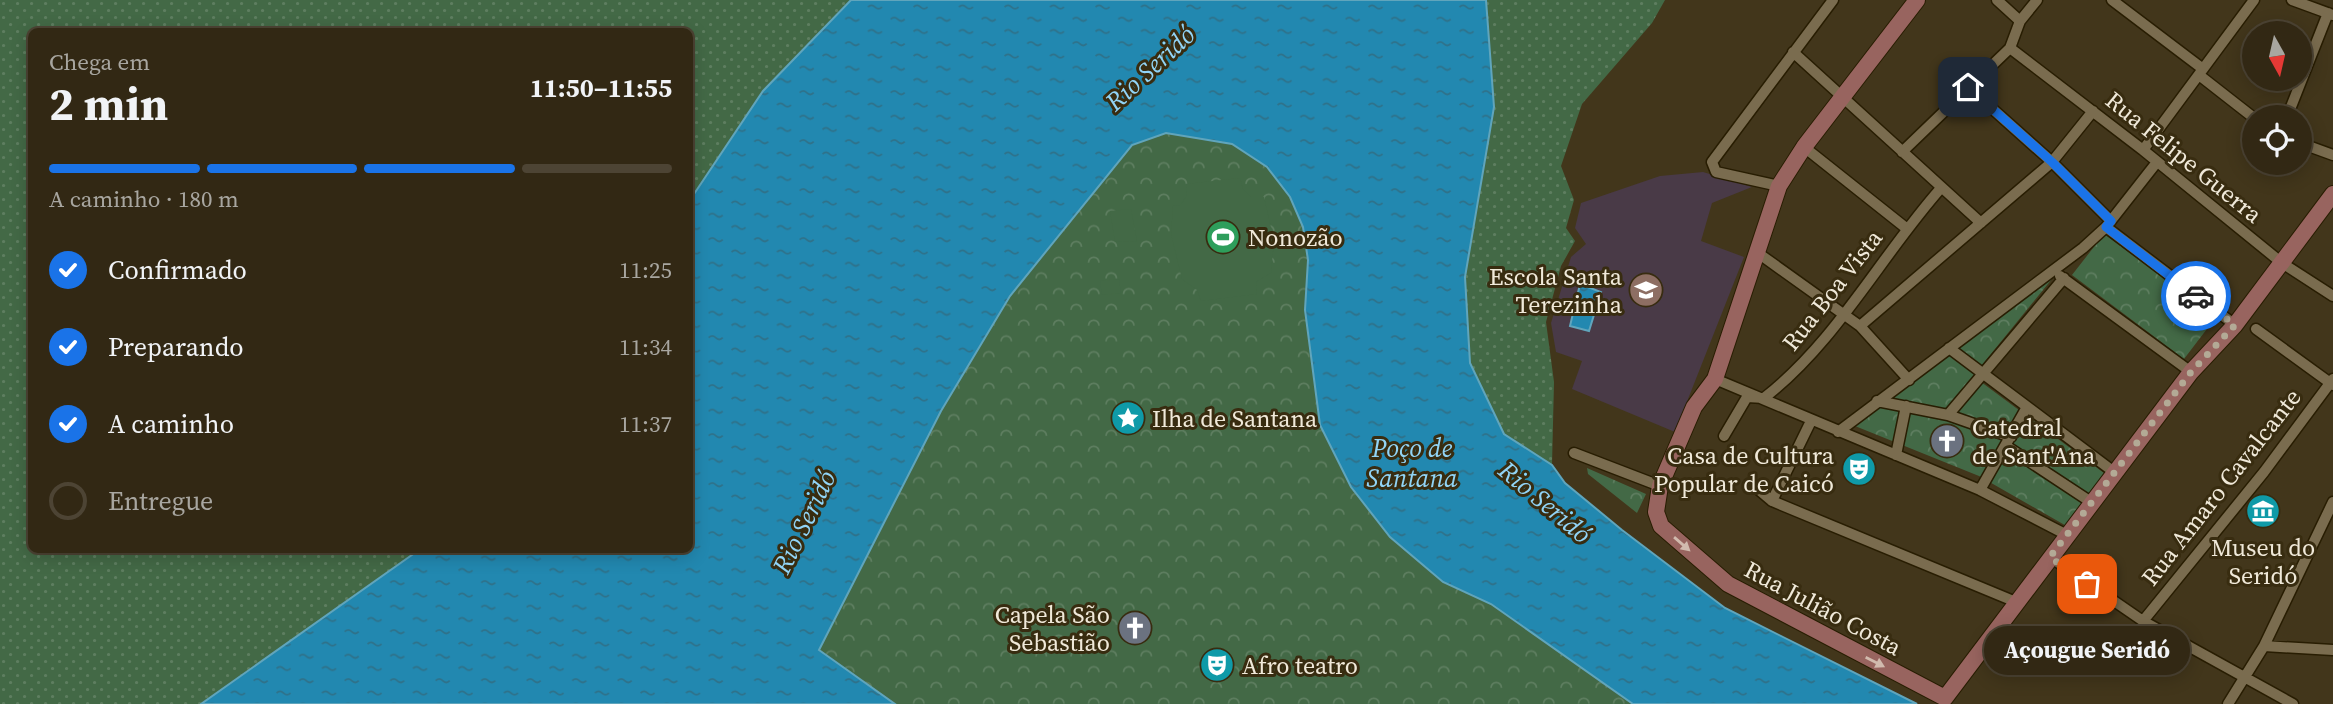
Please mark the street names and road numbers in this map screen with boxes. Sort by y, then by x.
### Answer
street label: Rua Felipe Guerra [2099,84,2270,231]
street label: Rua Boa Vista [1774,222,1890,358]
street label: Rua Amaro Cavalcante [2134,382,2308,592]
street label: Rua Julião Costa [1739,553,1908,664]

